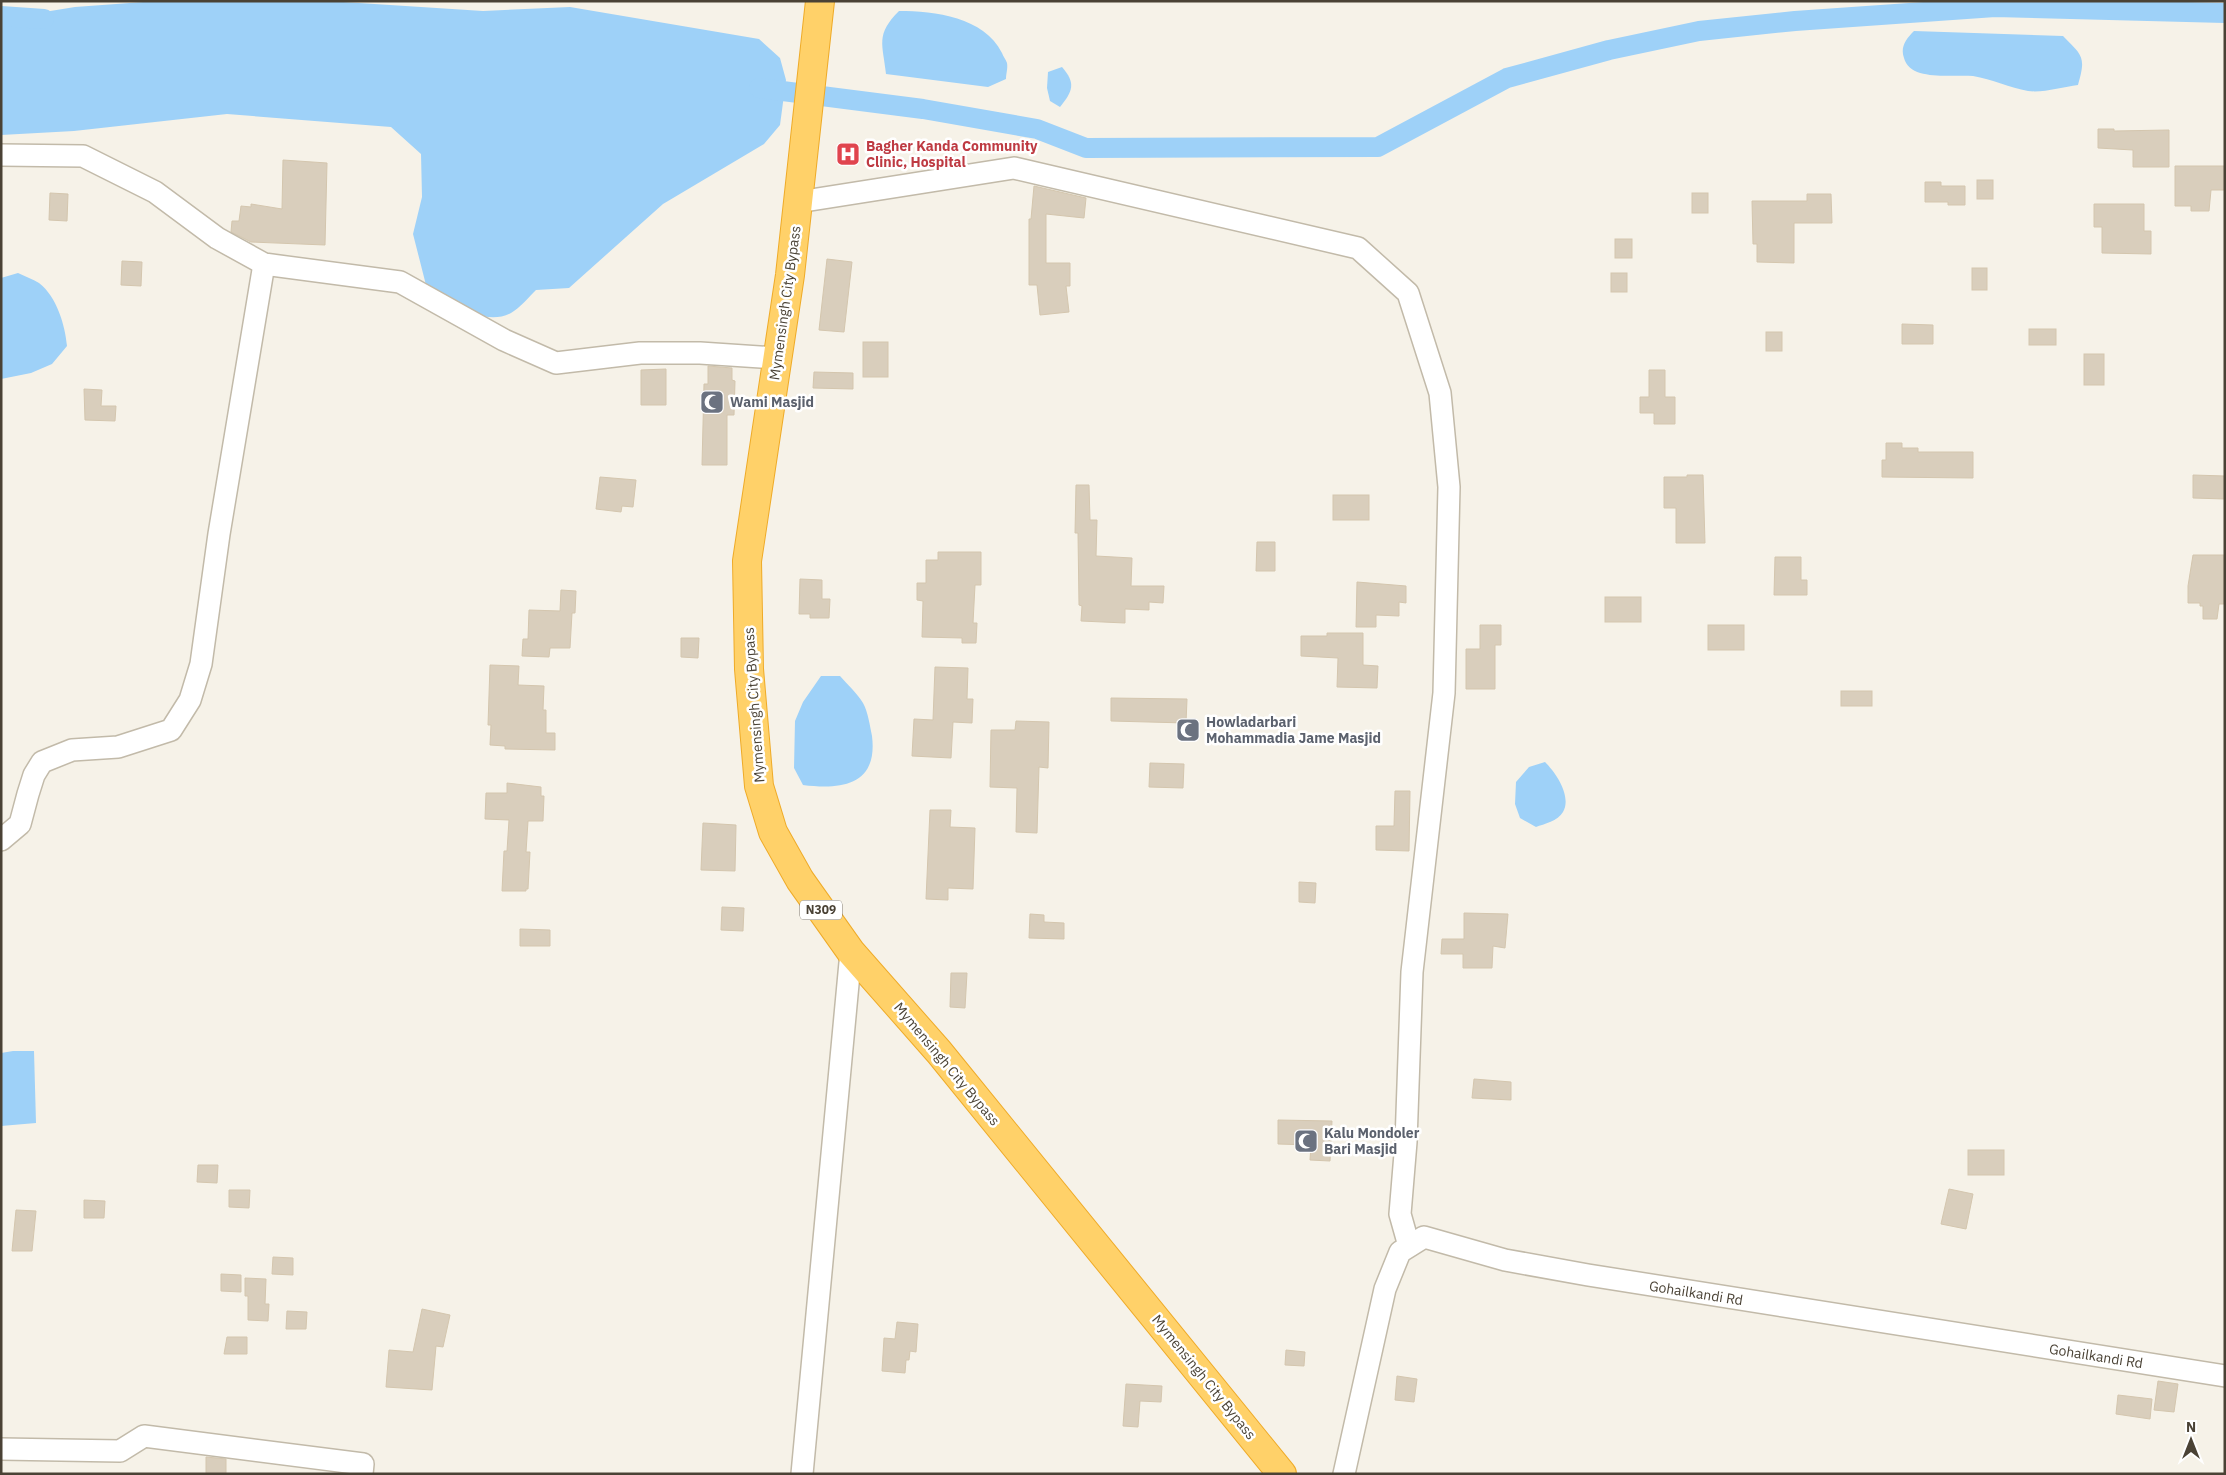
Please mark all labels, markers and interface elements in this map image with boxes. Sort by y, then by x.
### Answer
place label: Bagher Kanda Community Clinic, Hospital [866,137,1038,171]
hospital icon: Bagher Kanda Community Clinic, Hospital [835,141,861,167]
street label: Mymensingh City Bypass [765,224,805,381]
mosque icon: Wami Masjid [699,389,725,415]
place label: Wami Masjid [730,393,814,411]
street label: Mymensingh City Bypass [740,627,768,783]
place label: Howladarbari Mohammadia Jame Masjid [1206,713,1381,747]
mosque icon: Howladarbari Mohammadia Jame Masjid [1175,717,1201,743]
road number: N309 [800,900,842,920]
street label: Mymensingh City Bypass [890,999,1004,1130]
place label: Kalu Mondoler Bari Masjid [1324,1124,1420,1158]
mosque icon: Kalu Mondoler Bari Masjid [1293,1128,1319,1154]
street label: Gohailkandi Rd [1648,1277,1744,1309]
street label: Mymensingh City Bypass [1148,1311,1260,1443]
street label: Gohailkandi Rd [2048,1340,2144,1372]
north arrow [2166,1415,2216,1465]
text: N [2186,1418,2196,1436]

